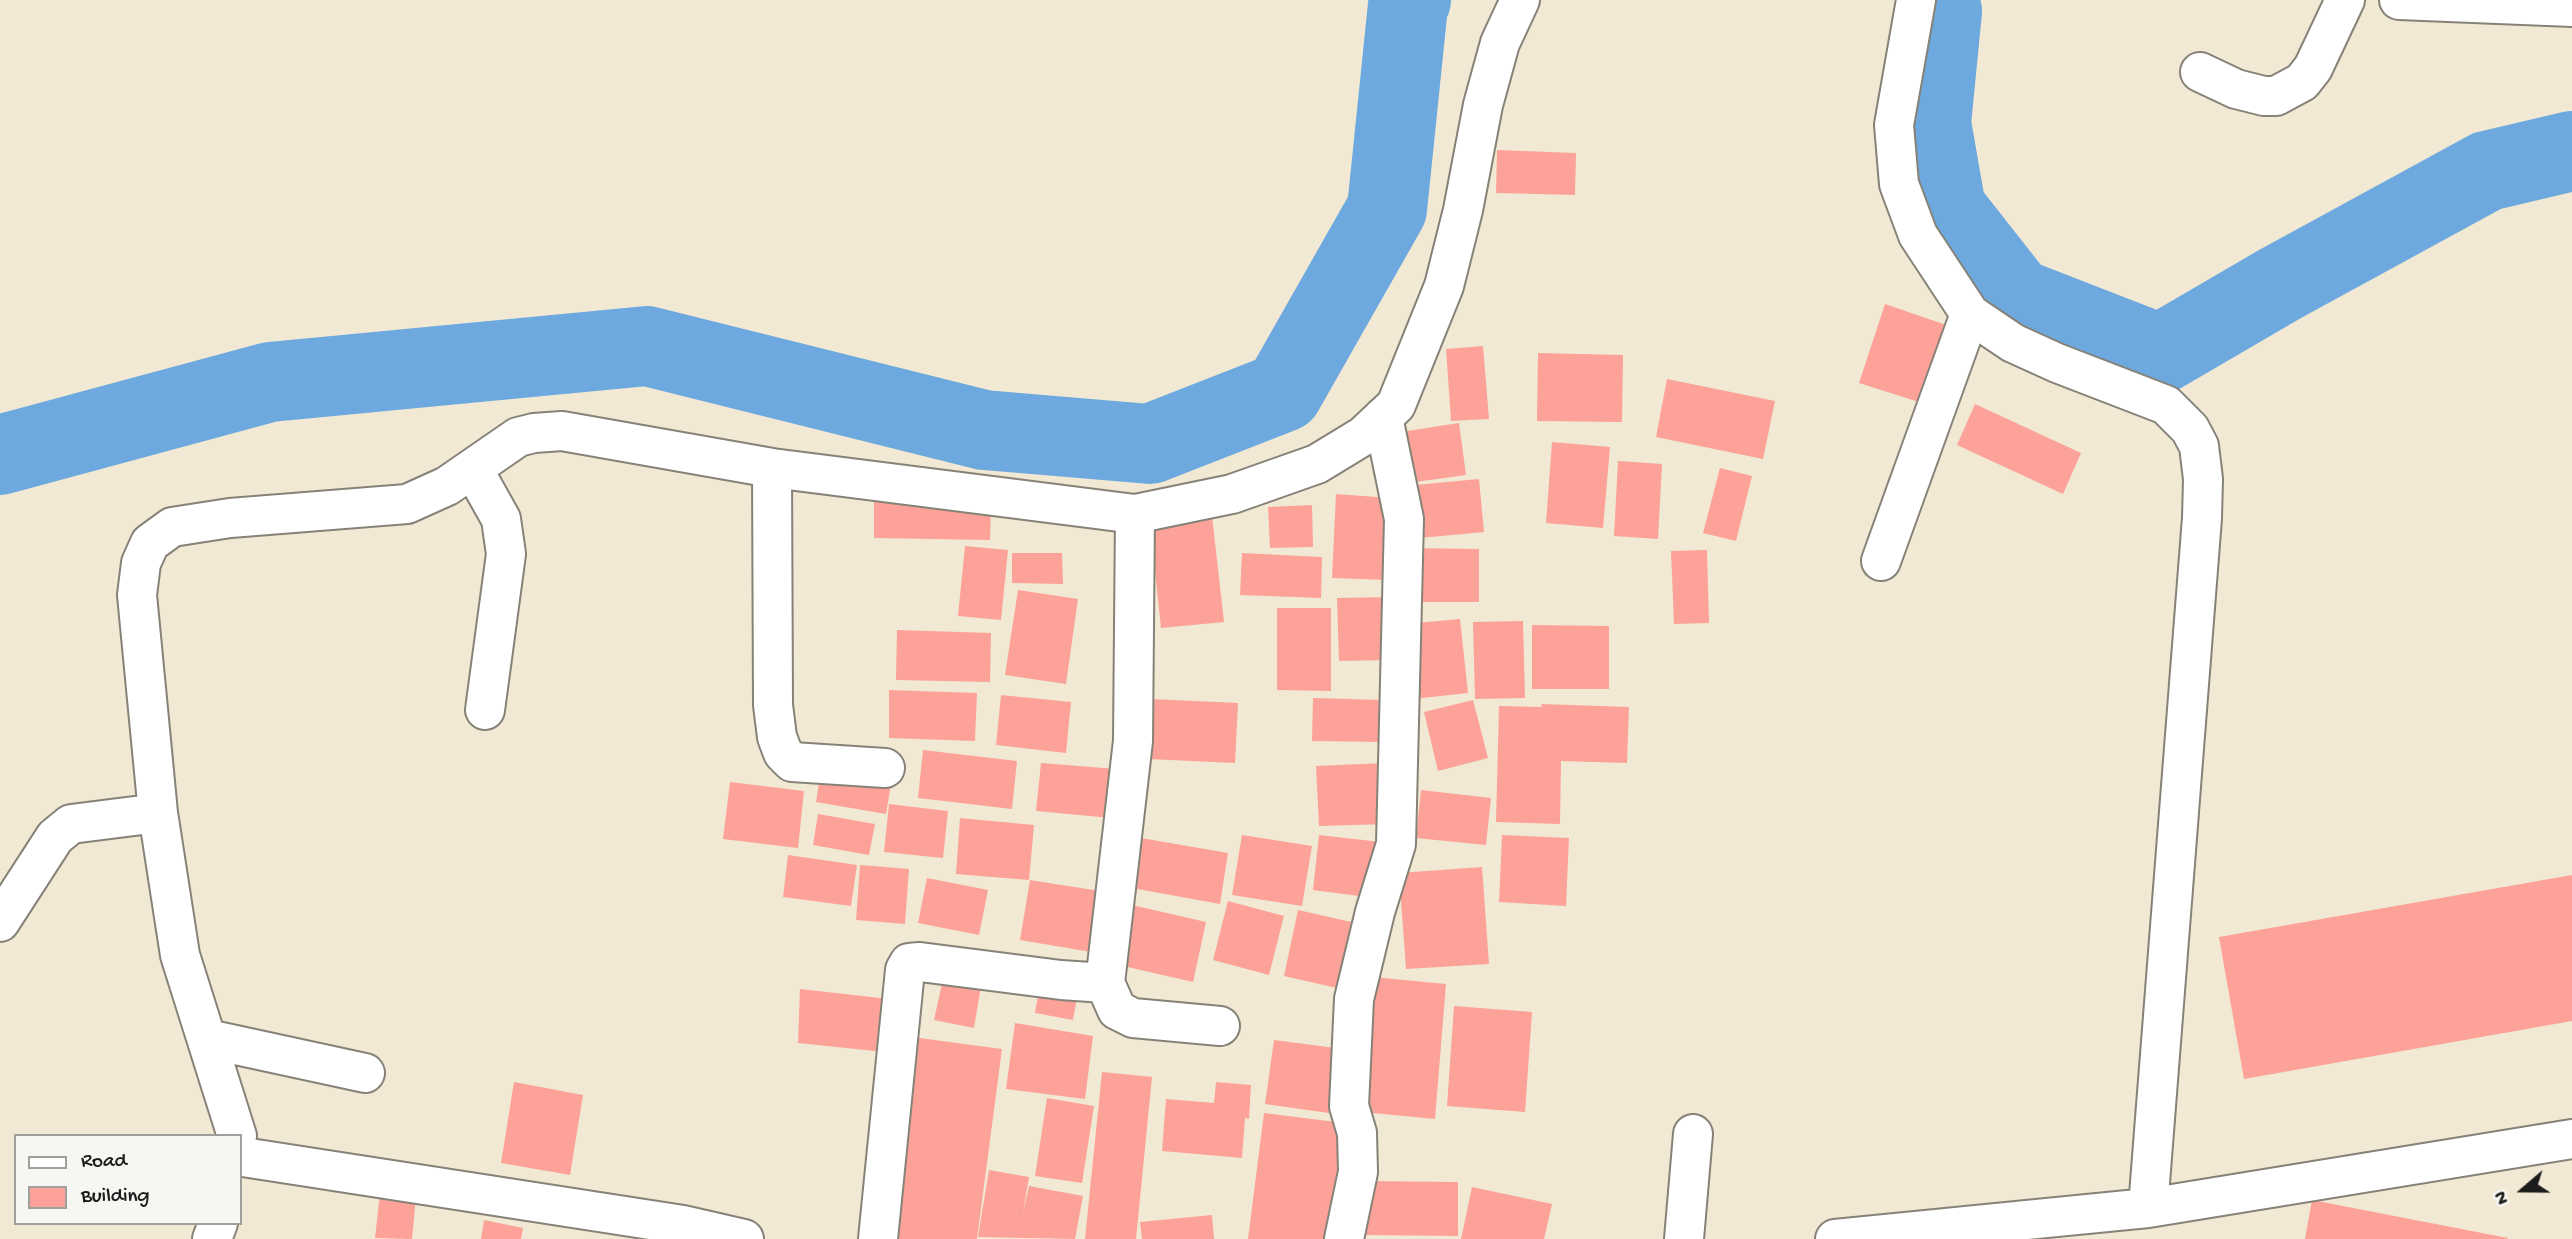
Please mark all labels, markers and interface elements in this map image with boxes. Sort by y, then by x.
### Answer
legend [14,1134,242,1225]
text: Road [81,1150,127,1175]
north arrow [2488,1155,2558,1225]
text: Building [81,1185,150,1210]
text: N [2490,1188,2516,1207]

